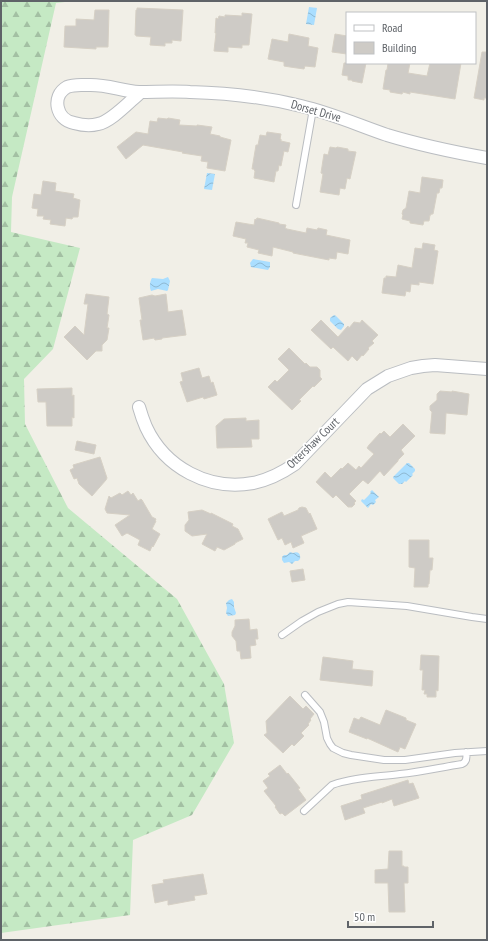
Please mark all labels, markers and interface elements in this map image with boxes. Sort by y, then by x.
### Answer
legend [346,12,476,64]
text: Road [382,20,402,35]
text: Building [382,40,417,55]
street label: Dorset Drive [289,96,343,125]
street label: Ottershaw Court [283,413,343,471]
scale bar [348,903,433,929]
text: 50 m [354,909,375,924]

